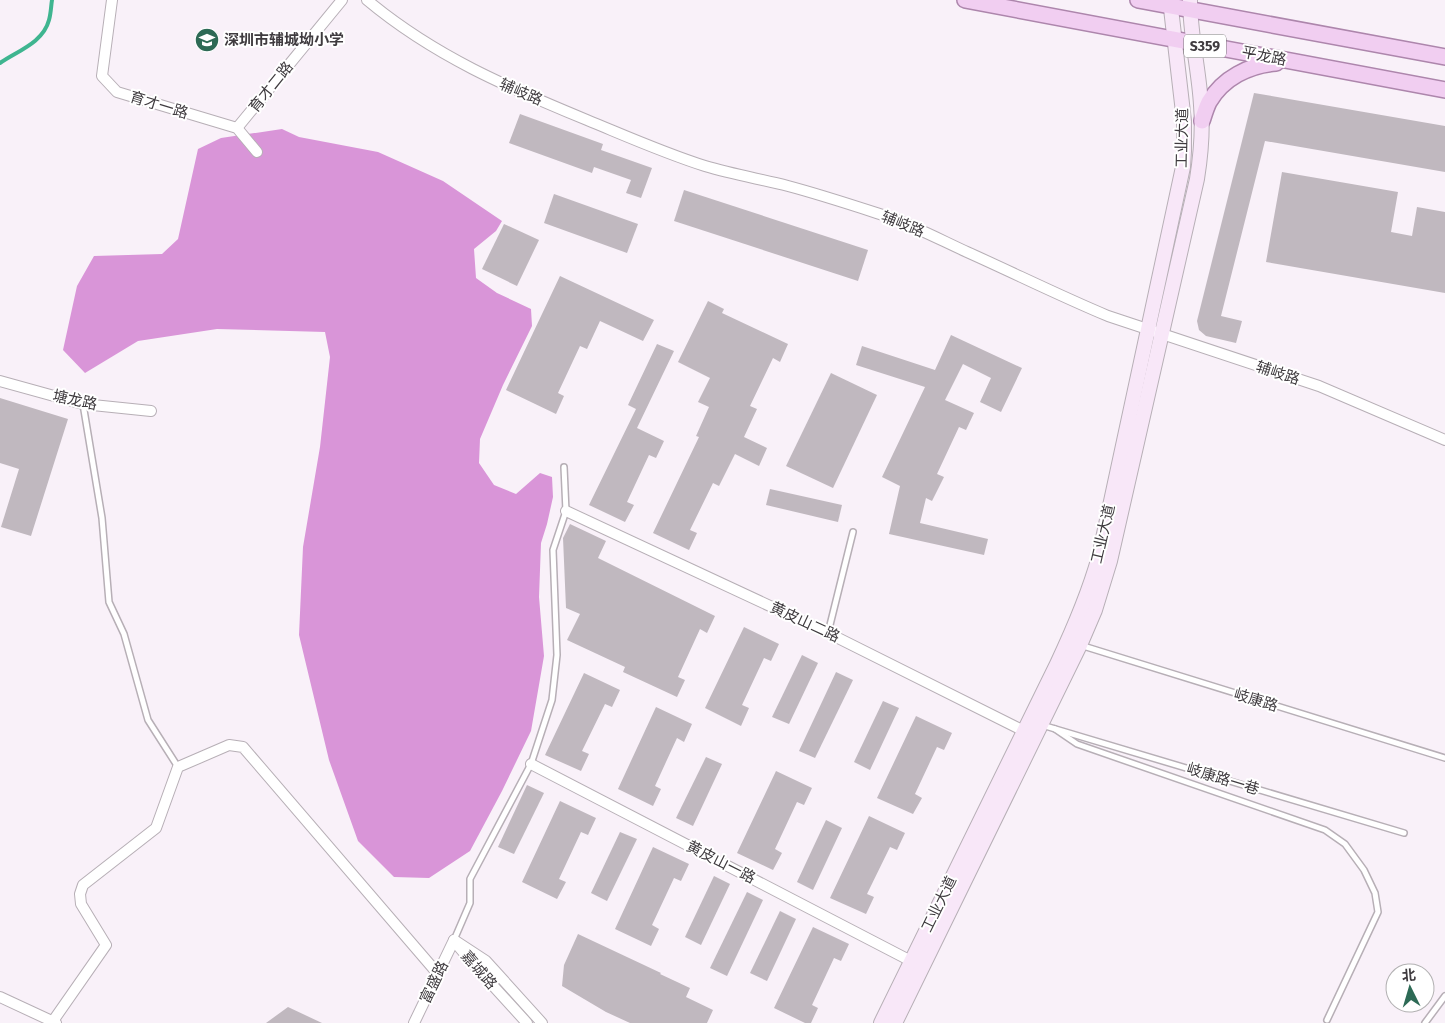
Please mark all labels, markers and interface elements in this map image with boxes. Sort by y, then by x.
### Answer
school or university icon: 深圳市辅城坳小学 [194,27,220,53]
place label: 深圳市辅城坳小学 [224,31,344,49]
road number: S359 [1184,34,1226,58]
street label: 平龙路 [1240,43,1288,69]
street label: 育才二路 [245,58,297,116]
street label: 辅岐路 [497,75,545,109]
street label: 育才一路 [128,88,190,122]
street label: 工业大道 [1172,108,1192,168]
street label: 辅岐路 [879,207,927,241]
street label: 辅岐路 [1254,357,1302,389]
street label: 塘龙路 [51,387,99,413]
street label: 工业大道 [1087,503,1119,565]
street label: 黄皮山二路 [767,598,843,646]
street label: 岐康路 [1232,685,1280,715]
street label: 岐康路一巷 [1184,759,1262,799]
street label: 黄皮山一路 [683,837,759,887]
street label: 工业大道 [918,873,960,935]
street label: 嘉城路 [457,947,501,993]
street label: 富盛路 [416,958,452,1006]
north arrow [1385,963,1435,1013]
text: 北 [1401,966,1417,985]

